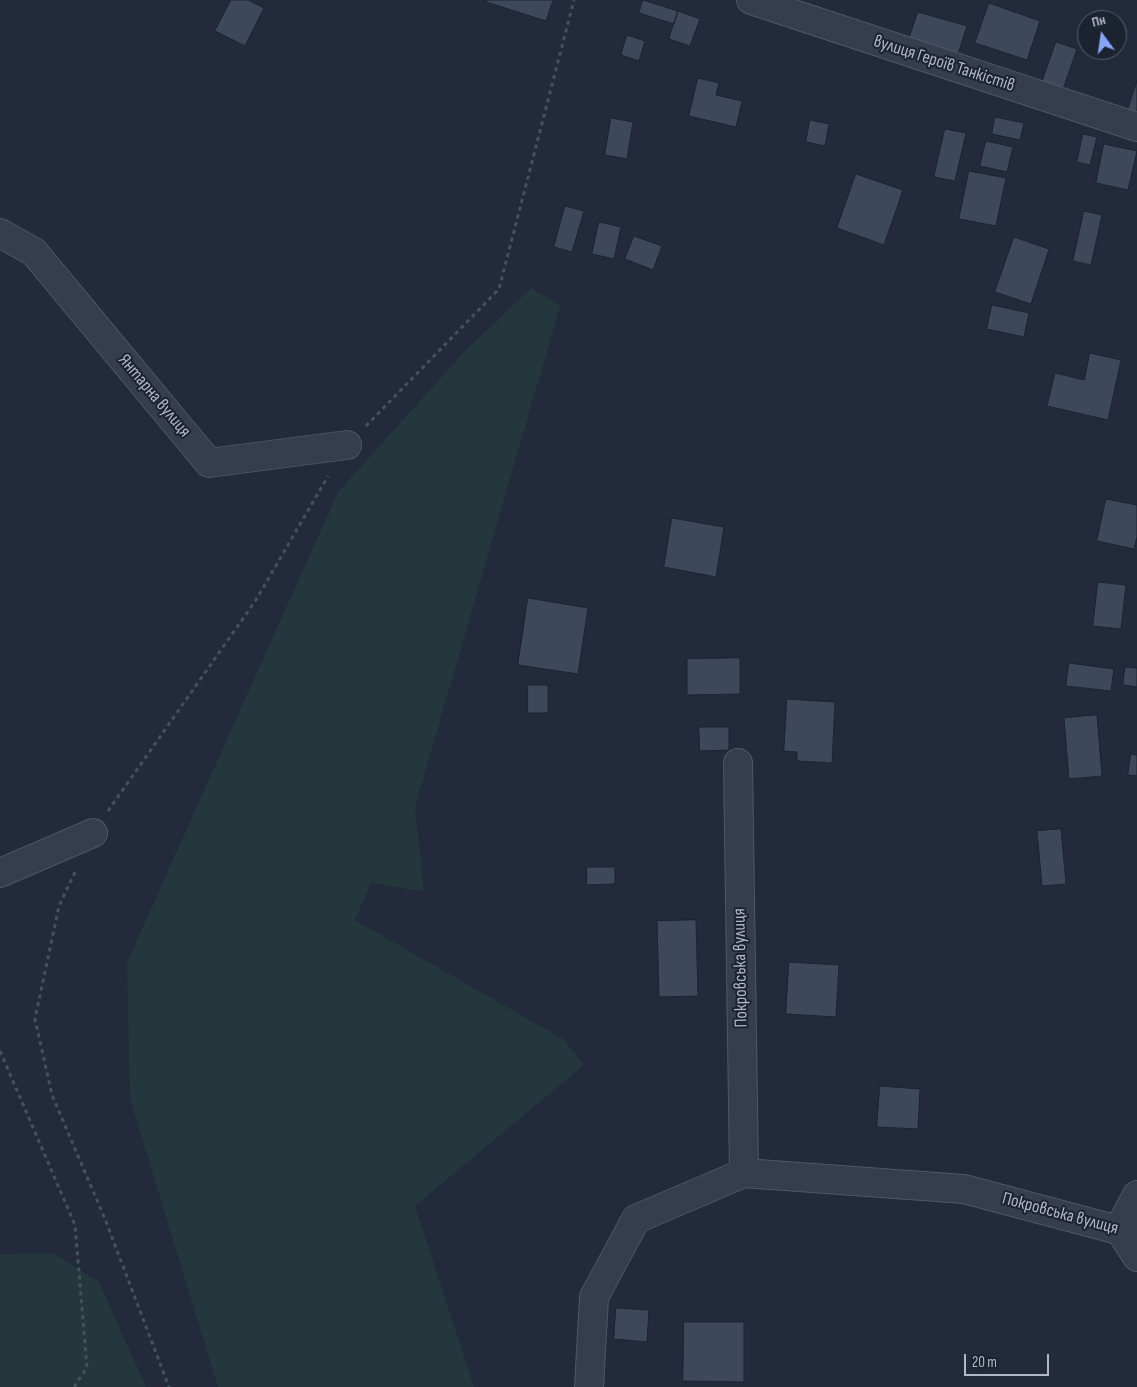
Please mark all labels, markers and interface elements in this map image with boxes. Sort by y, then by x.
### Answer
north arrow [1077,10,1127,60]
text: Пн [1090,11,1107,31]
street label: вулиця Героїв Танкістів [871,31,1017,97]
street label: Янтарна вулиця [113,350,195,442]
street label: Покровська вулиця [729,908,753,1028]
street label: Покровська вулиця [1000,1188,1120,1240]
scale bar [967,1344,1052,1376]
text: 20 m [972,1353,997,1372]

